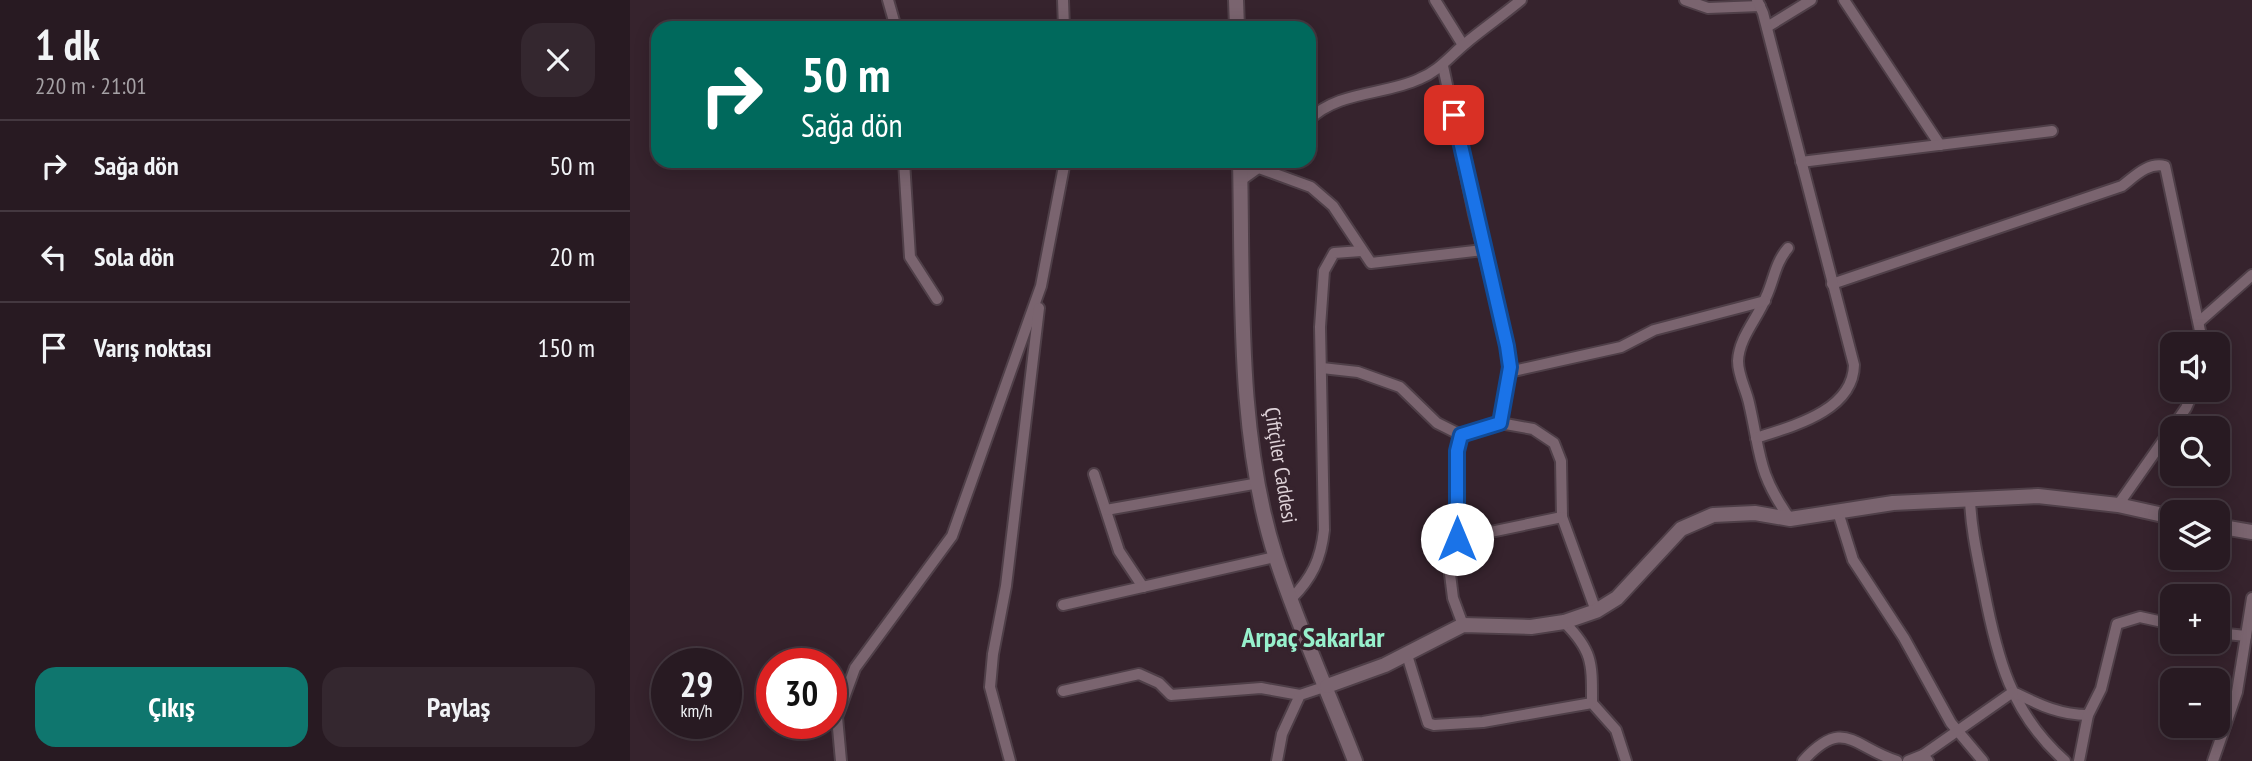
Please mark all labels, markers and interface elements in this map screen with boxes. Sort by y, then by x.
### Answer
text: 1 dk [35,17,100,72]
button: close [521,23,595,97]
text: 50 m [801,42,890,106]
icon: right [686,49,777,140]
text: 220 m · 21:01 [35,71,147,100]
pin [1424,85,1484,145]
icon: arrive [1435,96,1473,134]
text: Sağa dön [801,104,903,146]
icon: right [35,147,73,185]
text: Sağa dön [94,149,179,182]
text: 50 m [549,149,595,182]
icon: left [35,238,73,276]
text: Sola dön [94,240,174,273]
text: 20 m [549,240,595,273]
icon: arrive [35,329,73,367]
text: Varış noktası [94,331,212,364]
text: 150 m [537,331,595,364]
map controls [2160,332,2230,738]
button: sound [2160,332,2230,402]
street label: Çiftçiler Caddesi [1259,405,1303,525]
button: search [2160,416,2230,486]
button: layers [2160,500,2230,570]
position arrow [1420,502,1494,576]
button: + [2160,584,2230,654]
district label: Arpaç Sakarlar [1240,618,1385,655]
speed limit sign: 30 [756,648,847,739]
text: 29 [680,661,713,707]
button: Çıkış [35,667,308,747]
button: Paylaş [322,667,595,747]
button: − [2160,668,2230,738]
text: km/h [681,699,712,722]

